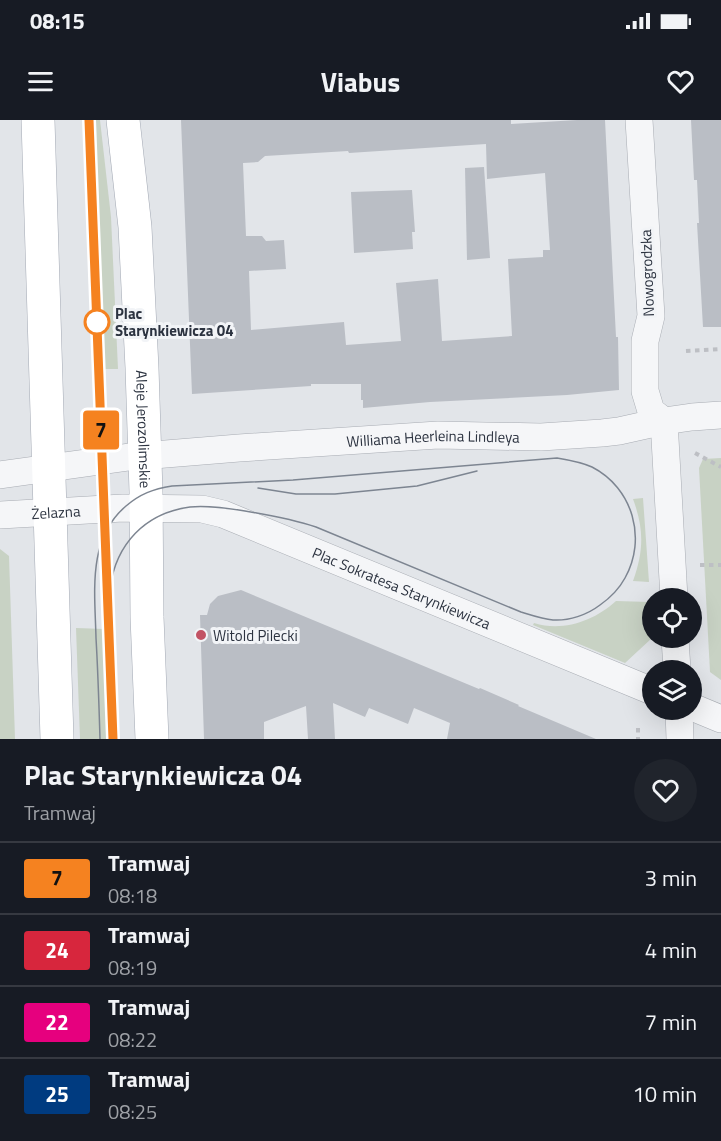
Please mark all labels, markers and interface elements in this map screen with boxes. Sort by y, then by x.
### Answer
text: 08:15 [30,4,85,38]
text: Viabus [321,61,400,102]
icon: menu [24,65,57,98]
icon: heart [664,65,697,98]
street label: Nowogrodzka [634,229,660,317]
place label: Plac Starynkiewicza 04 [115,302,234,342]
marker: Plac Starynkiewicza 04 [84,309,110,335]
street label: Aleje Jerozolimskie [131,370,157,488]
line badge: 7 [82,410,120,450]
text: 7 [95,414,107,446]
street label: Williama Heerleina Lindleya [346,423,520,452]
street label: Żelazna [31,499,81,525]
street label: Plac Sokratesa Starynkiewicza [309,541,495,635]
map controls [642,588,702,720]
button: locate [642,588,702,648]
place label: Witold Pilecki [213,624,298,647]
marker: Witold Pilecki [194,628,208,642]
button: layers [642,660,702,720]
text: Plac Starynkiewicza 04 [24,753,302,796]
button: heart [634,759,697,822]
text: Tramwaj [24,797,96,828]
text: Tramwaj [108,846,190,880]
text: 3 min [645,861,697,895]
text: 7 [51,862,63,894]
text: 08:18 [108,880,157,911]
text: Tramwaj [108,918,190,952]
text: 4 min [645,933,697,967]
text: 24 [45,934,69,966]
text: 08:19 [108,952,157,983]
text: Tramwaj [108,990,190,1024]
text: 7 min [645,1005,697,1039]
text: 22 [45,1006,69,1038]
text: 08:22 [108,1024,157,1055]
text: Tramwaj [108,1062,190,1096]
text: 10 min [632,1077,697,1111]
text: 25 [45,1078,69,1110]
text: 08:25 [108,1096,157,1127]

